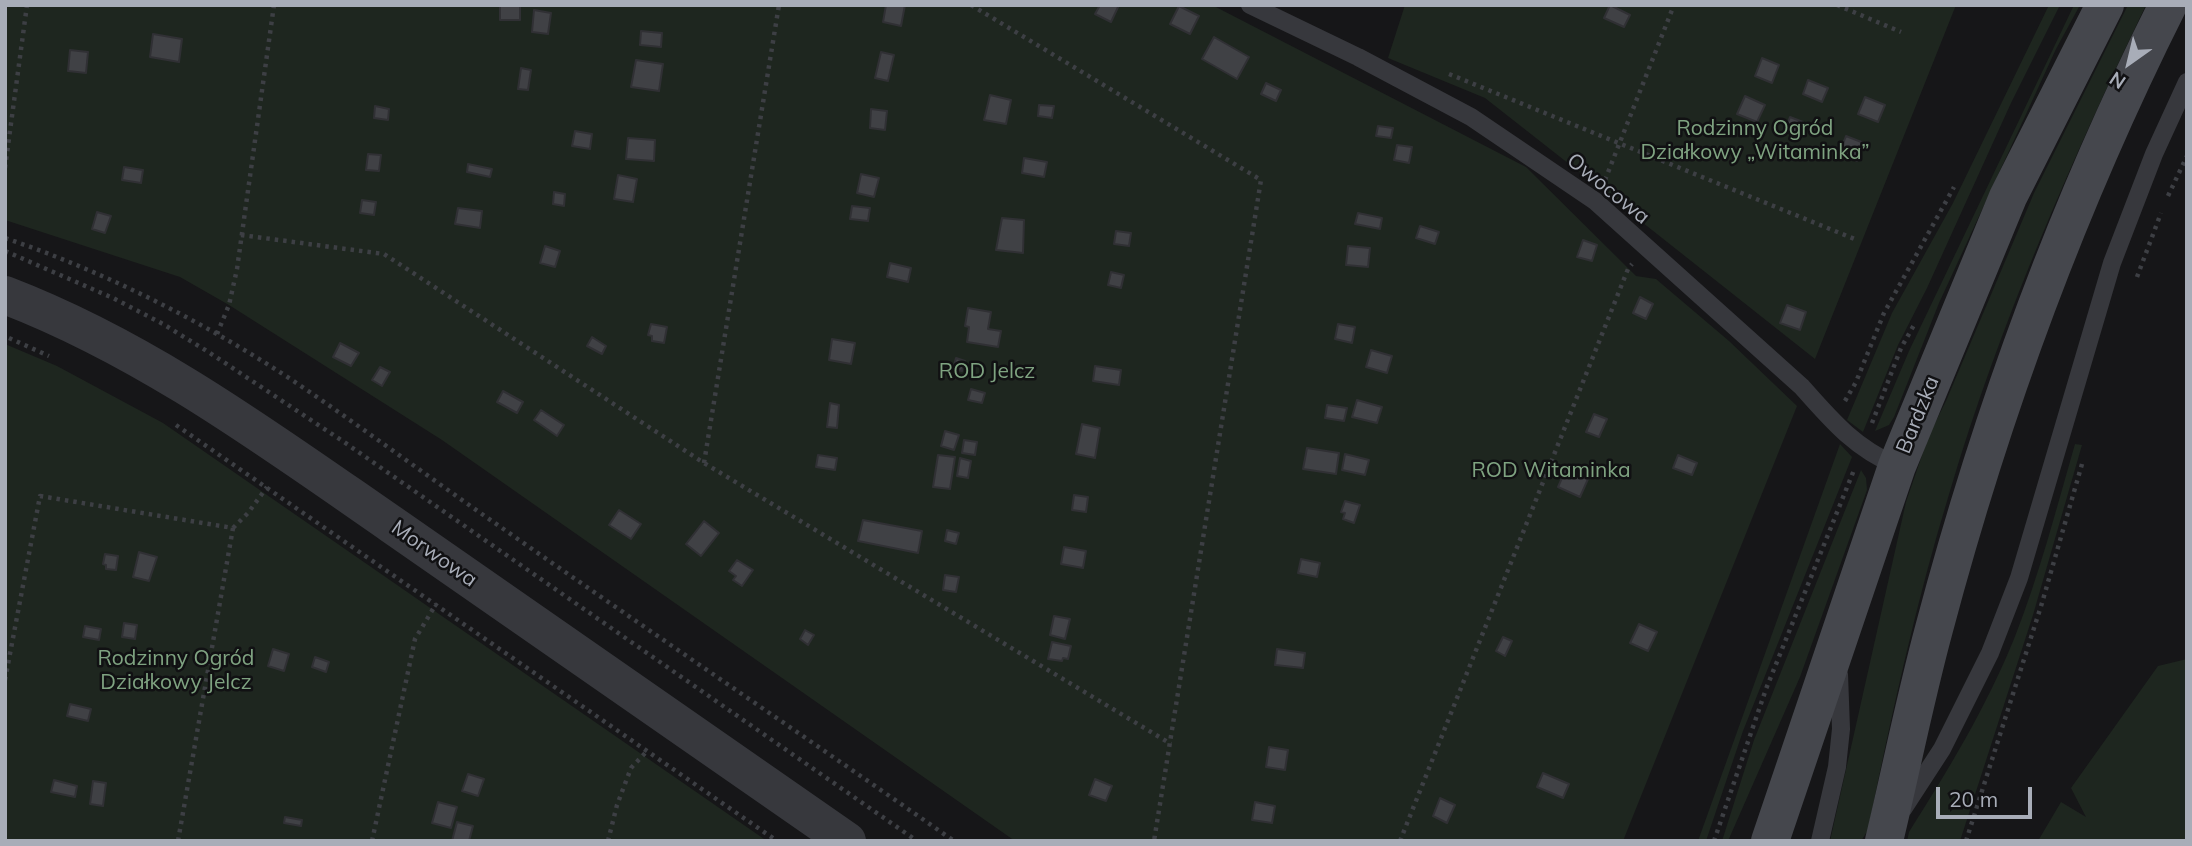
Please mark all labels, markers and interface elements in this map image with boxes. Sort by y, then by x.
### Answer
north arrow [2094,28,2164,98]
text: N [2105,66,2130,94]
park label: Rodzinny Ogród Działkowy „Witaminka” [1640,116,1870,166]
street label: Owocowa [1562,148,1654,230]
park label: ROD Jelcz [939,359,1035,385]
street label: Bardzka [1891,373,1945,457]
park label: ROD Witaminka [1471,458,1631,484]
street label: Morwowa [386,515,482,593]
park label: Rodzinny Ogród Działkowy Jelcz [98,646,254,696]
scale bar [1940,772,2036,816]
text: 20 m [1949,786,1998,812]

